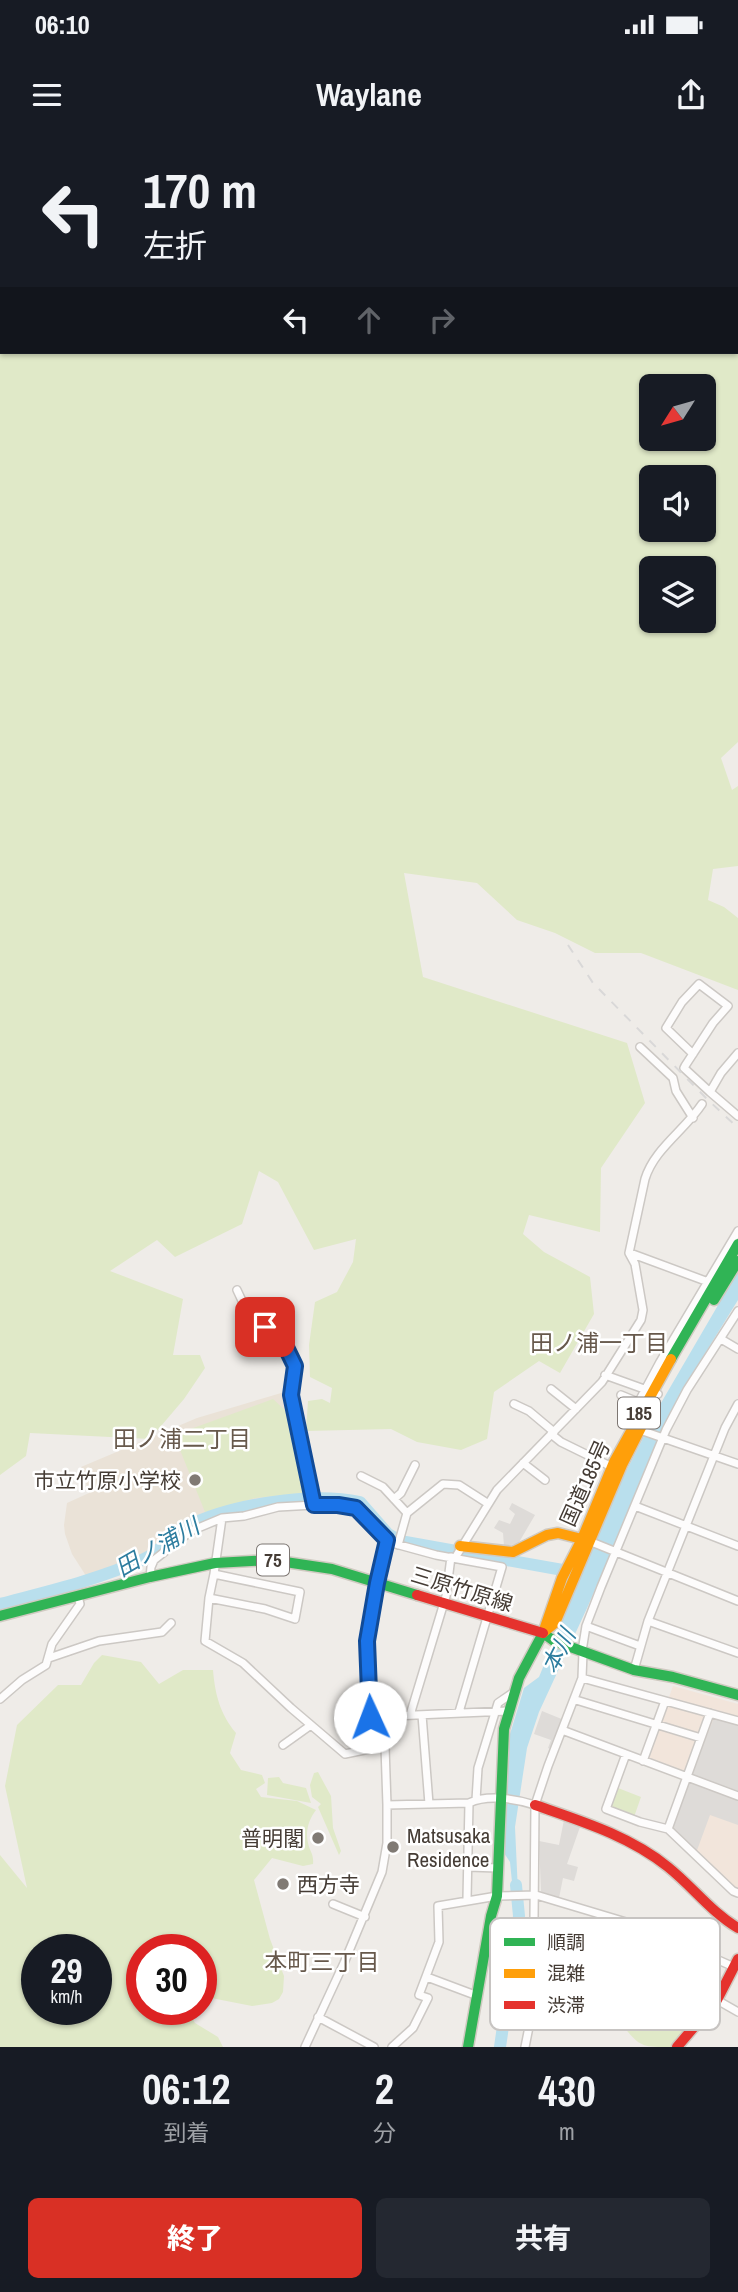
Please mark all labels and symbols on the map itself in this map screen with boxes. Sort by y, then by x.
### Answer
north arrow [639,374,716,452]
pin [235,1297,295,1357]
district label: 田ノ浦一丁目 [530,1327,668,1358]
road number: 185 [618,1398,660,1428]
district label: 田ノ浦二丁目 [113,1423,251,1454]
street label: 国道185号 [553,1435,617,1531]
place label: 市立竹原小学校 [34,1466,181,1495]
marker: 市立竹原小学校 [187,1472,203,1488]
water label: 田ノ浦川 [109,1509,207,1583]
road number: 75 [257,1544,289,1576]
street label: 三原竹原線 [408,1560,516,1618]
water label: 本川 [534,1621,584,1679]
position arrow [333,1680,407,1754]
place label: Matsusaka Residence [407,1821,491,1874]
place label: 普明閣 [241,1824,304,1853]
marker: 普明閣 [310,1830,326,1846]
marker: Matsusaka Residence [385,1839,401,1855]
place label: 西方寺 [297,1870,360,1899]
marker: 西方寺 [275,1876,291,1892]
legend [490,1918,720,2030]
text: 順調 [547,1929,585,1955]
speed limit sign: 30 [126,1934,217,2025]
district label: 本町三丁目 [265,1946,380,1977]
text: 混雑 [547,1960,585,1986]
text: 渋滞 [547,1992,585,2018]

